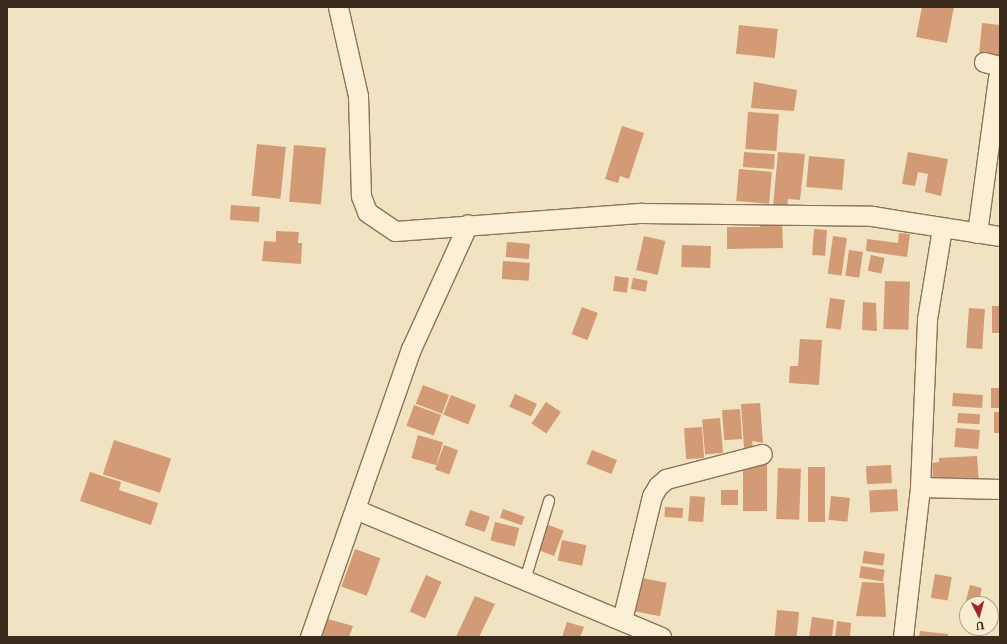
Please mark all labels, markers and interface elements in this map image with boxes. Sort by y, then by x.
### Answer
north arrow [959,596,999,636]
text: U [975,619,985,635]

